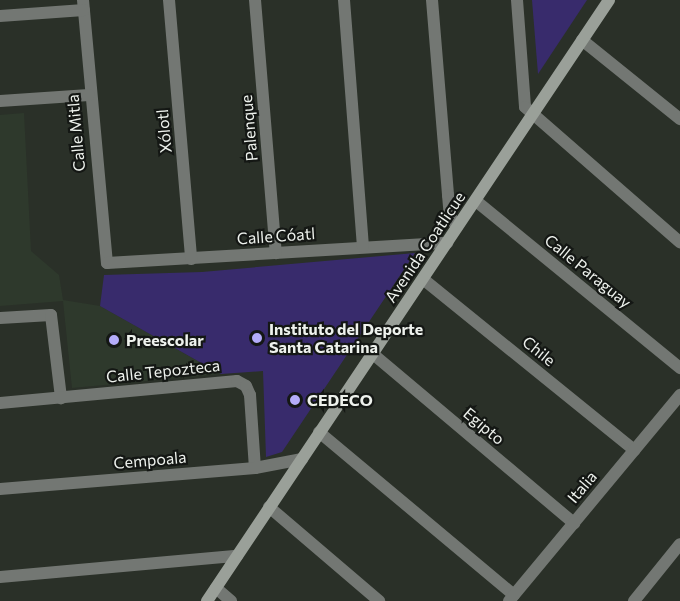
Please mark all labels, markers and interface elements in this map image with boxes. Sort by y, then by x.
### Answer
street label: Calle Mitla [63,94,89,172]
street label: Palenque [237,94,261,162]
street label: Xólotl [153,108,175,154]
street label: Avenida Coatlicue [381,188,469,306]
street label: Calle Cóatl [236,224,316,248]
street label: Calle Paraguay [541,230,635,312]
place label: Instituto del Deporte Santa Catarina [269,319,423,357]
place label: Preescolar [126,330,204,350]
marker: Instituto del Deporte Santa Catarina [250,331,264,345]
street label: Chile [519,332,559,370]
marker: Preescolar [107,333,121,347]
street label: Calle Tepozteca [105,355,221,387]
place label: CEDECO [307,390,373,410]
marker: CEDECO [288,393,302,407]
street label: Egipto [460,403,508,449]
street label: Cempoala [113,447,187,473]
street label: Italia [563,467,601,507]

